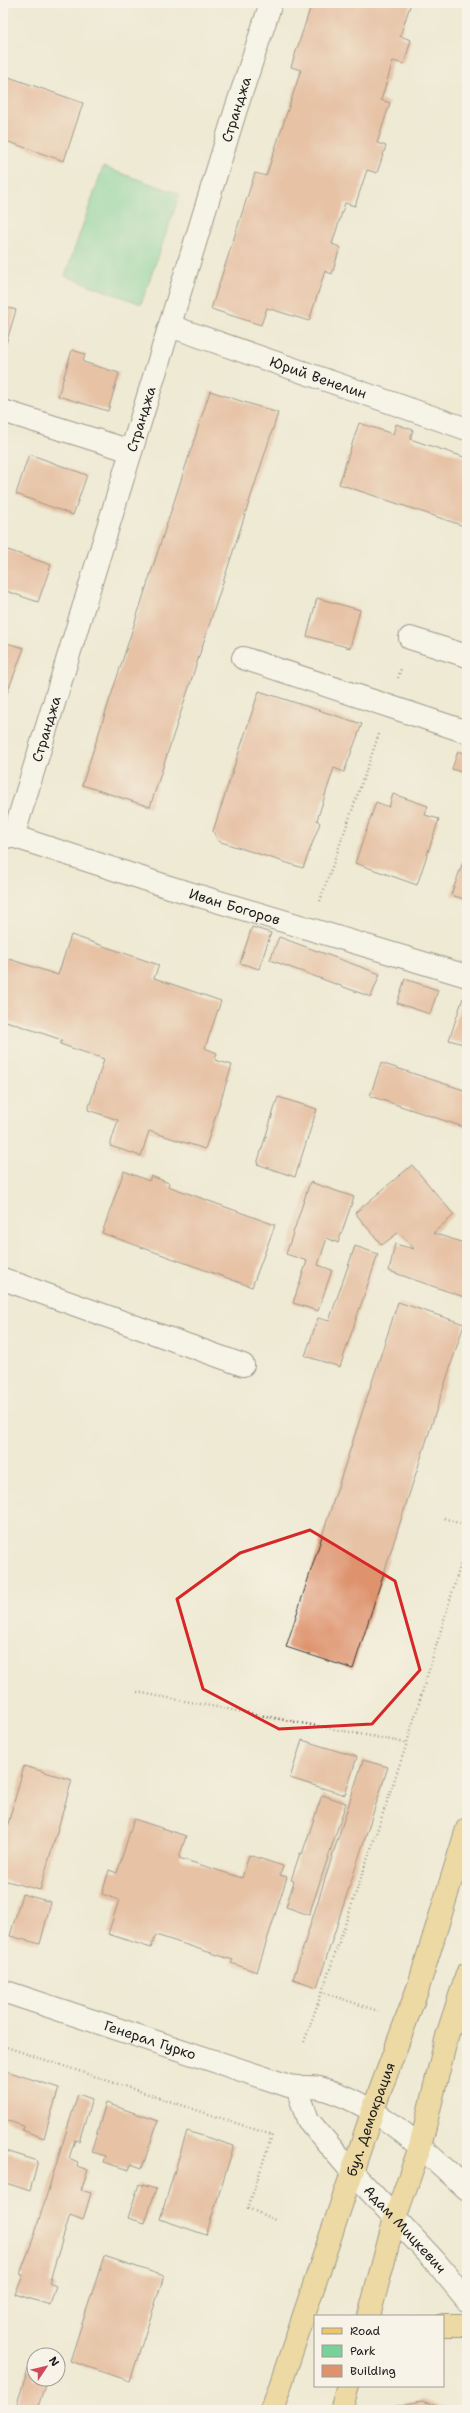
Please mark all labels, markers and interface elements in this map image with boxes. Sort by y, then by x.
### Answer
street label: Странджа [217,74,255,144]
street label: Юрий Венелин [268,352,369,403]
street label: Странджа [122,384,160,454]
street label: Странджа [28,694,65,764]
street label: Иван Богоров [187,884,282,929]
street label: Генерал Гурко [102,2016,199,2064]
street label: бул. Демокрация [342,2060,399,2179]
street label: Адам Мицкевич [360,2181,450,2277]
legend [314,2315,444,2387]
text: Road [350,2323,381,2339]
text: Park [350,2343,376,2359]
north arrow [26,2347,66,2387]
text: N [45,2354,63,2370]
text: Building [350,2363,396,2379]

